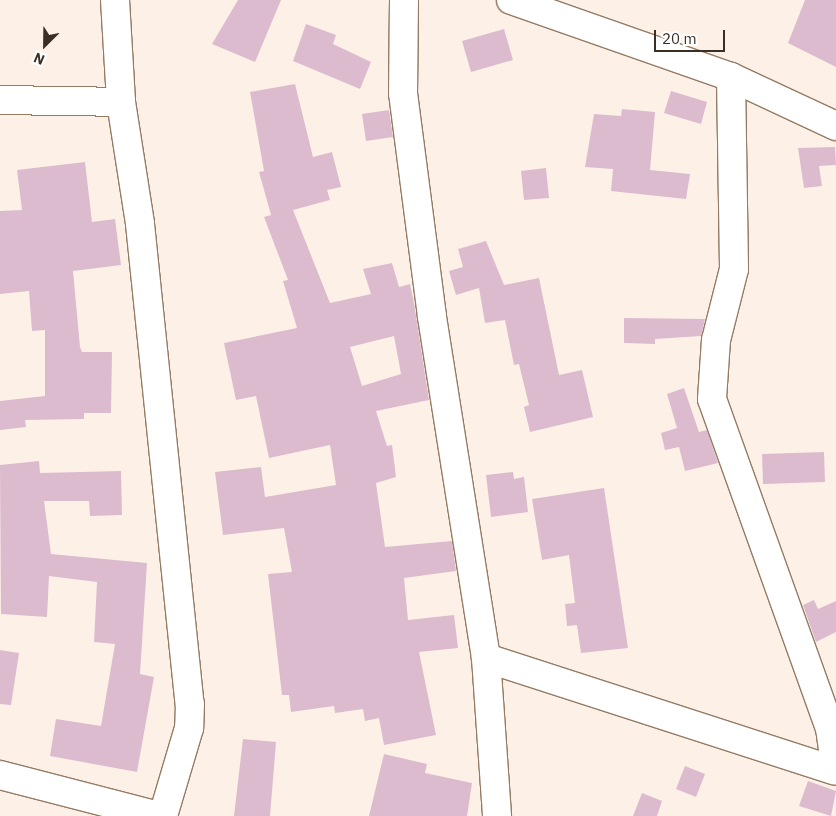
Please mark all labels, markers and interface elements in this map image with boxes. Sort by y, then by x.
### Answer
north arrow [20,20,70,70]
scale bar [656,20,727,52]
text: 20 m [662,29,697,48]
text: N [31,49,47,69]

